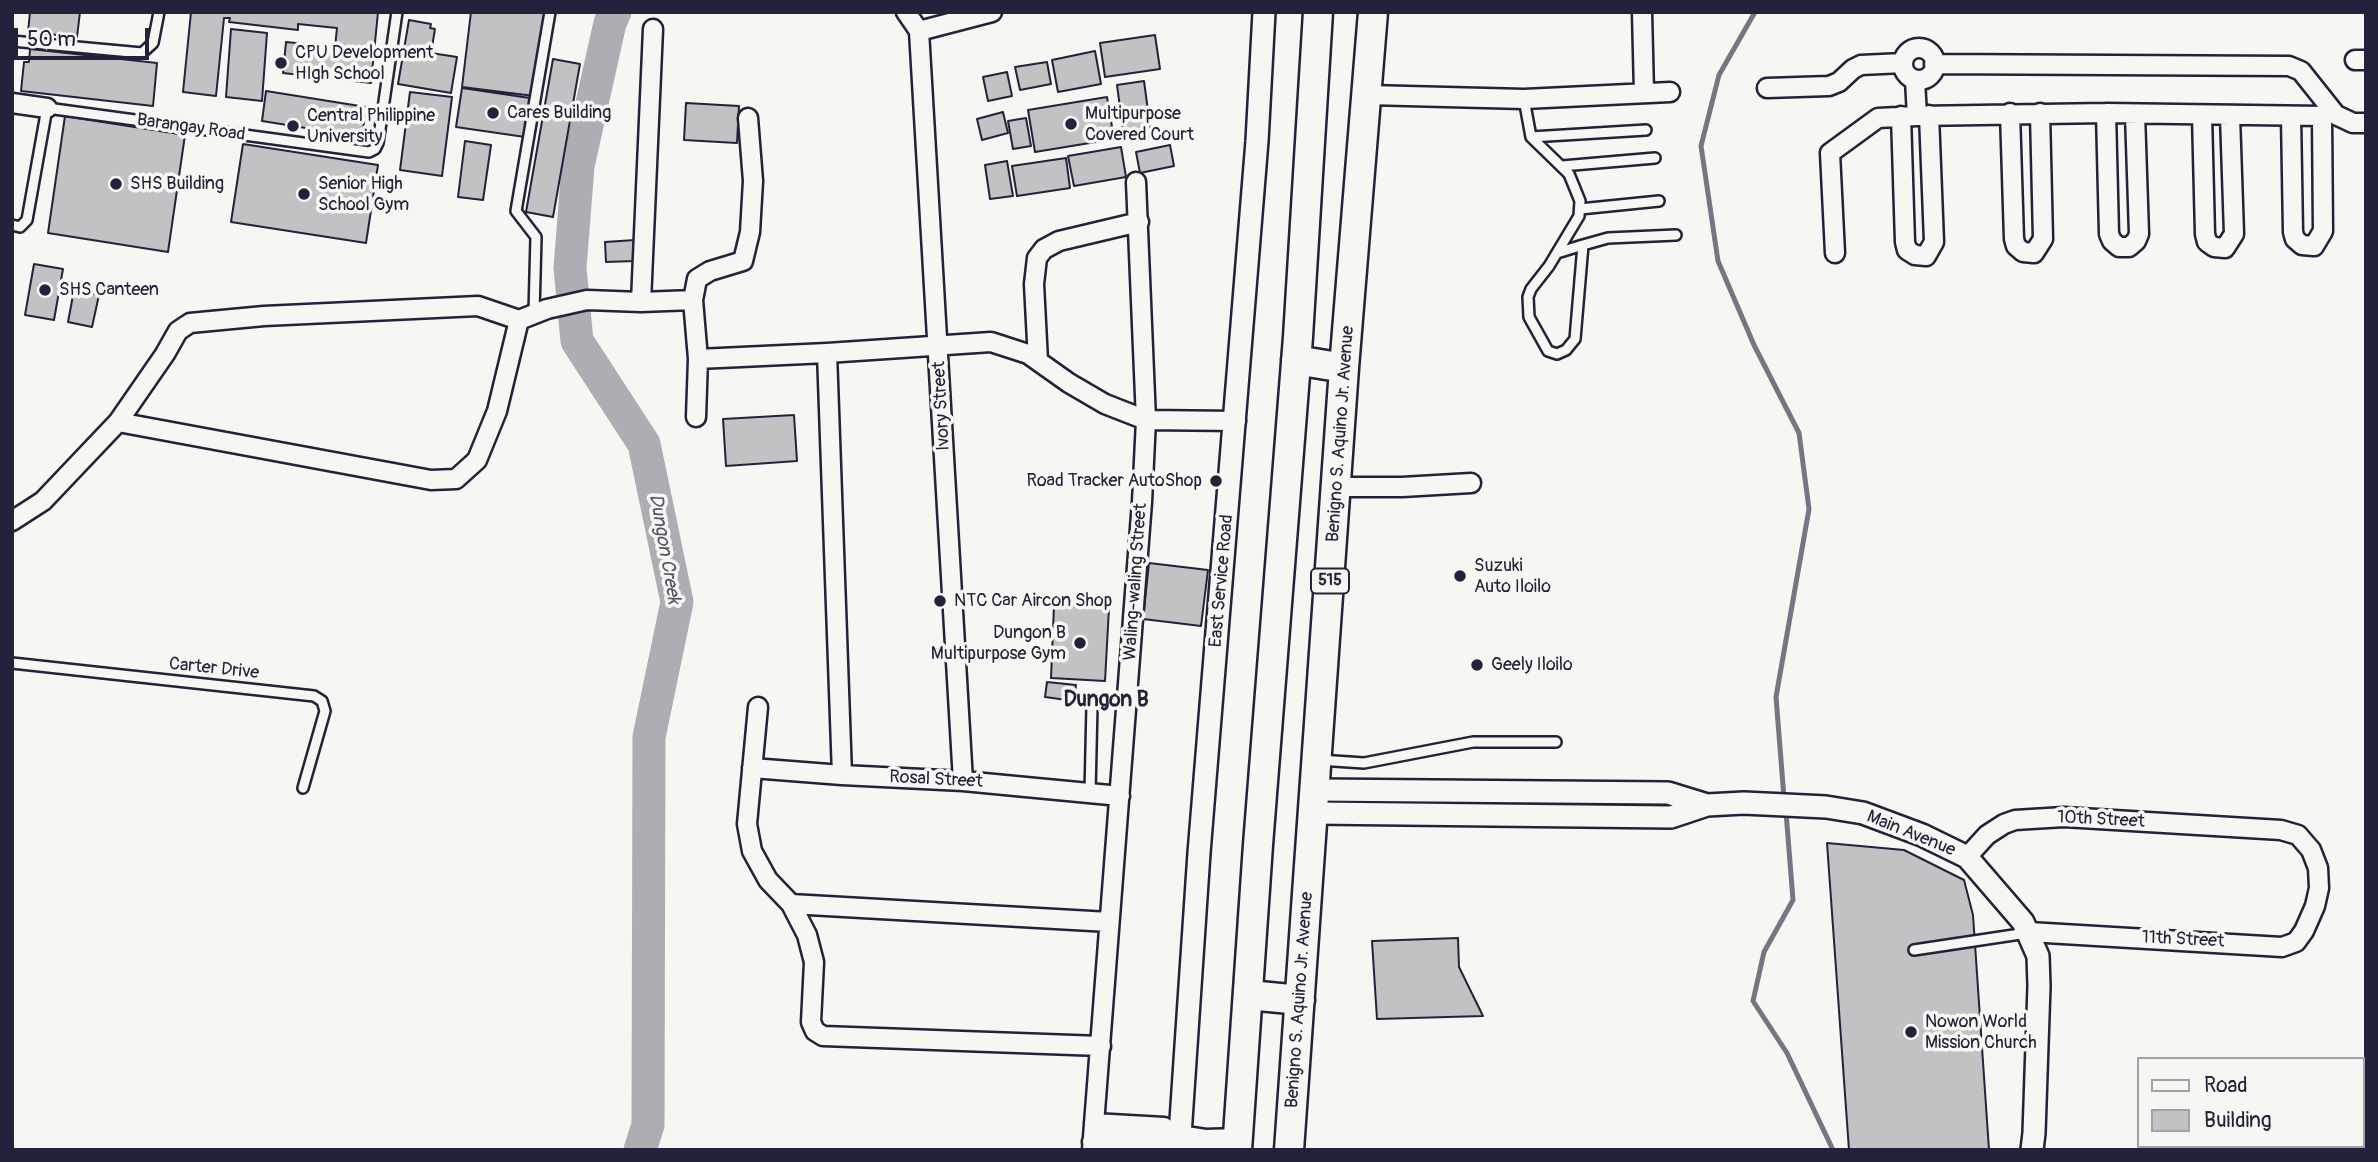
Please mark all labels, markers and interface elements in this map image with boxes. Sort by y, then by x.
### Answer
scale bar [18,14,152,58]
text: 50 m [27,26,76,53]
place label: CPU Development HIgh School [295,42,433,84]
marker: CPU Development HIgh School [273,55,289,71]
place label: Cares Building [507,102,611,124]
place label: Multipurpose Covered Court [1085,103,1194,146]
place label: Central Philippine University [307,105,435,148]
marker: Cares Building [485,105,501,121]
street label: Barangay Road [135,110,247,146]
marker: Multipurpose Covered Court [1063,116,1079,132]
marker: Central Philippine University [285,118,301,134]
place label: SHS Building [130,173,224,195]
place label: Senior High School Gym [318,173,409,216]
marker: SHS Building [108,176,124,192]
marker: Senior High School Gym [296,186,312,202]
place label: SHS Canteen [59,279,159,301]
marker: SHS Canteen [37,282,53,298]
street label: Benigno S. Aquino Jr. Avenue [1323,325,1359,543]
street label: Ivory Street [929,361,955,451]
place label: Road Tracker AutoShop [1027,470,1202,492]
marker: Road Tracker AutoShop [1208,473,1224,489]
water label: Dungon Creek [643,492,685,606]
street label: Waling-waling Street [1120,503,1152,661]
street label: East Service Road [1205,514,1239,648]
place label: Suzuki Auto Iloilo [1474,555,1551,598]
road number: 515 [1311,568,1349,594]
marker: Suzuki Auto Iloilo [1452,568,1468,584]
place label: NTC Car Aircon Shop [954,590,1112,612]
marker: NTC Car Aircon Shop [932,593,948,609]
place label: Dungon B Multipurpose Gym [931,622,1066,664]
marker: Dungon B Multipurpose Gym [1072,635,1088,651]
street label: Carter Drive [168,654,260,684]
place label: Geely Iloilo [1491,654,1573,676]
marker: Geely Iloilo [1469,657,1485,673]
district label: Dungon B [1063,688,1149,714]
street label: Rosal Street [889,767,983,793]
street label: Main Avenue [1863,806,1959,862]
street label: 10th Street [2057,807,2145,833]
street label: Benigno S. Aquino Jr. Avenue [1282,891,1318,1109]
street label: 11th Street [2141,927,2225,953]
place label: Nowon World Mission Church [1925,1011,2037,1054]
marker: Nowon World Mission Church [1903,1024,1919,1040]
legend [2136,1057,2364,1148]
text: Road [2204,1072,2248,1099]
text: Building [2204,1107,2271,1134]

